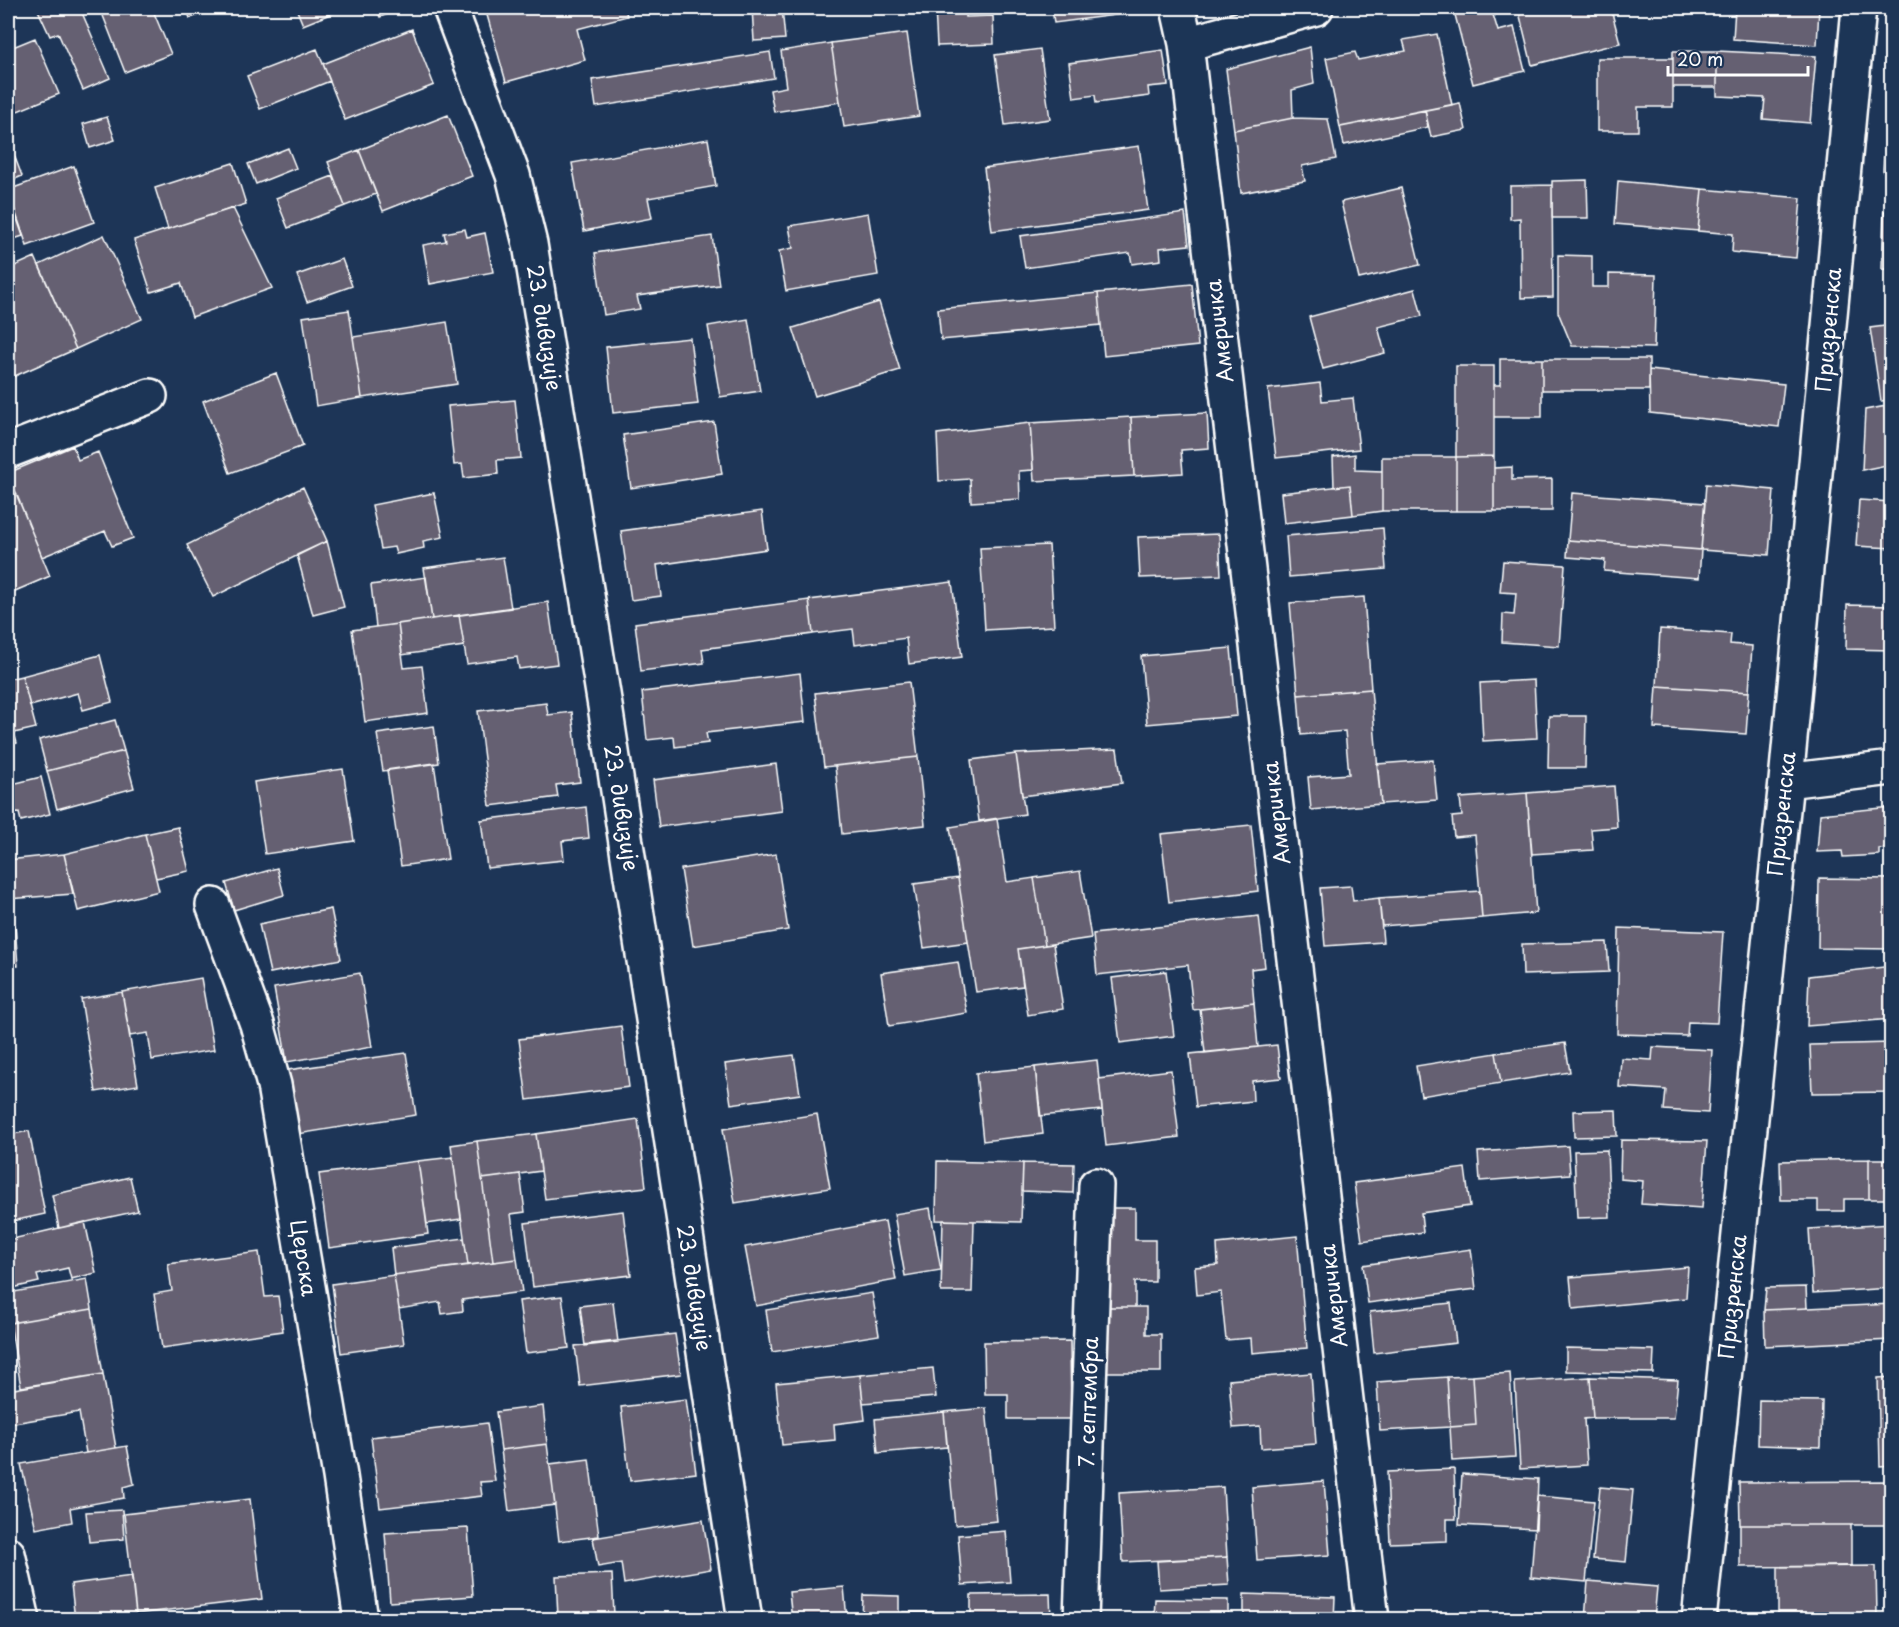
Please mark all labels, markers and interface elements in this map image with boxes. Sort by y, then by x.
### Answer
scale bar [1668,39,1808,77]
text: 20 m [1677,45,1723,72]
street label: 23. дивизије [520,262,572,393]
street label: Призренска [1806,266,1848,393]
street label: Америчка [1196,277,1240,385]
street label: 23. дивизије [597,742,649,873]
street label: Призренска [1758,750,1802,878]
street label: Америчка [1253,759,1297,867]
street label: Церска [283,1217,327,1298]
street label: 23. дивизије [670,1222,722,1353]
street label: Призренска [1709,1233,1753,1361]
street label: Америчка [1310,1242,1354,1350]
street label: 7. септембра [1069,1336,1105,1468]

